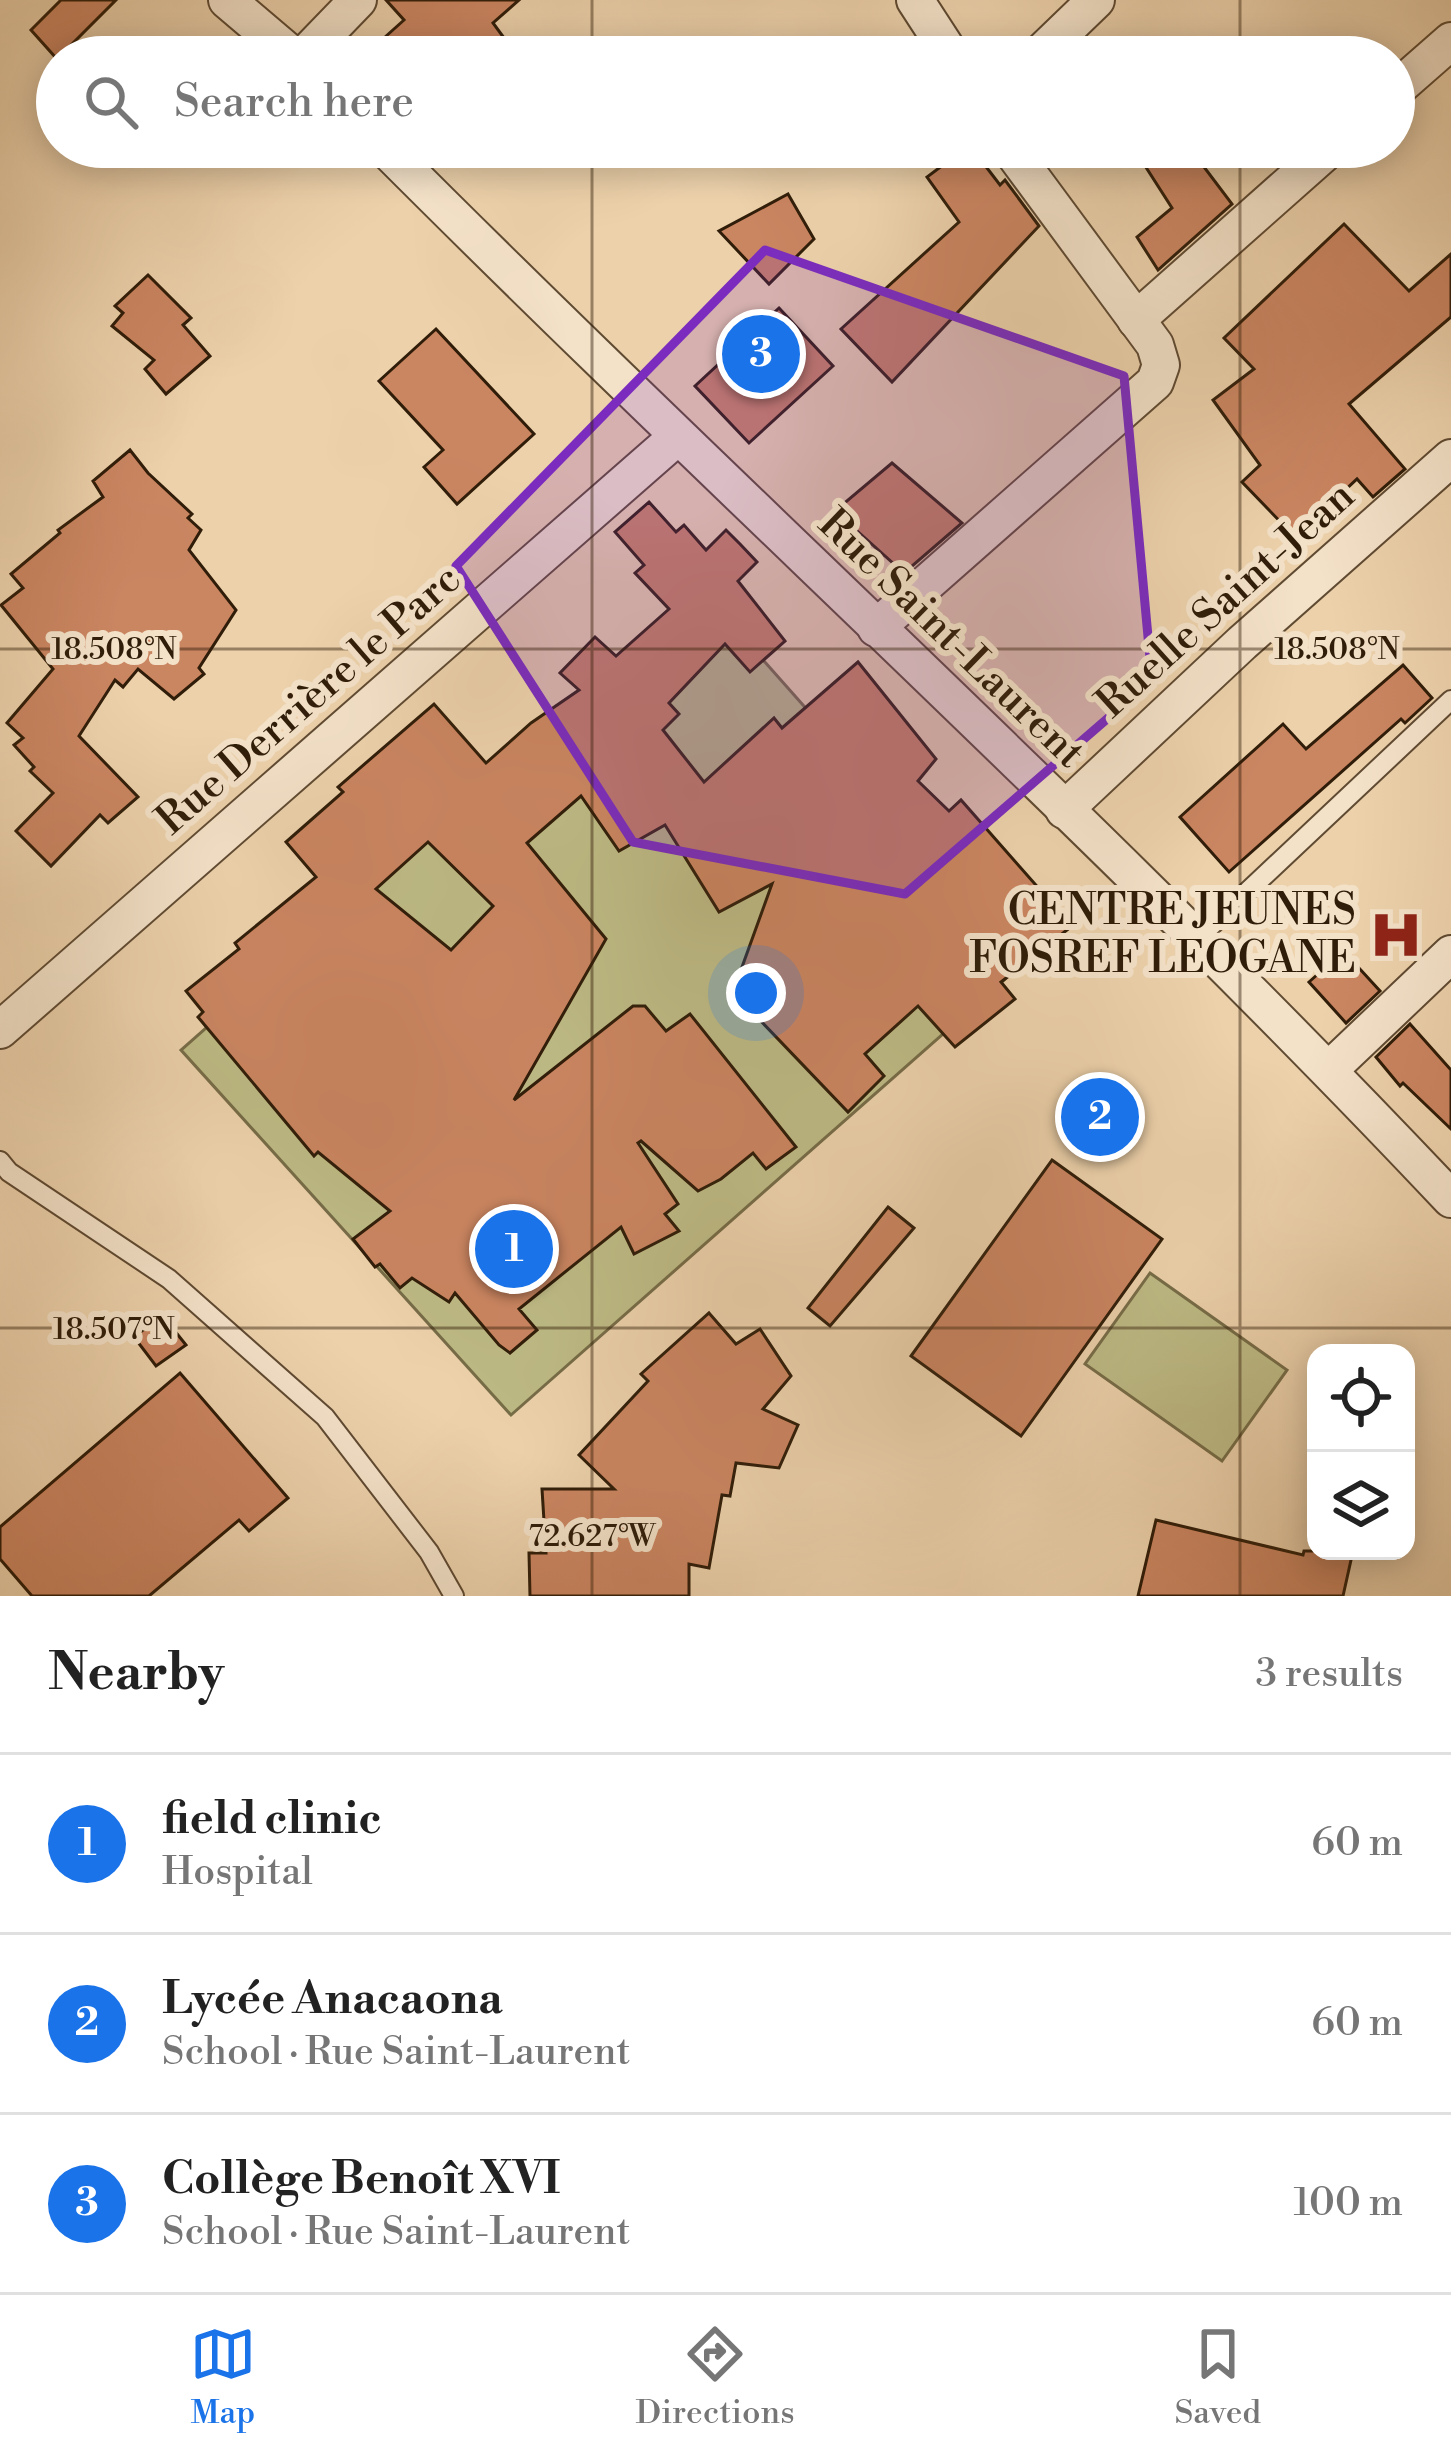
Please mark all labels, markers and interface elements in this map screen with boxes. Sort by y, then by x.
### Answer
search box [36,36,1415,168]
icon: search [78,69,144,135]
text: Search here [174,74,414,131]
pin: 3 [722,309,800,399]
street label: Ruelle Saint-Jean [1086,470,1366,730]
street label: Rue Saint-Laurent [807,498,1096,780]
street label: Rue Derrière le Parc [146,553,472,847]
text: 18.508°N [51,631,177,669]
text: 18.508°N [1274,631,1400,669]
place label: CENTRE JEUNES FOSREF LEOGANE [970,885,1356,986]
hospital icon: CENTRE JEUNES FOSREF LEOGANE [1367,906,1425,964]
your location [726,963,786,1023]
pin: 2 [1061,1072,1139,1162]
pin: 1 [475,1204,553,1294]
text: 18.507°N [53,1311,175,1349]
map controls [1307,1344,1415,1560]
button: locate [1307,1344,1415,1452]
button: layers [1307,1452,1415,1560]
text: 72.627°W [528,1518,656,1556]
text: Nearby [48,1642,224,1706]
text: 3 results [1255,1650,1403,1699]
text: field clinic [162,1791,382,1848]
text: 1 [78,1819,96,1868]
text: 60 m [1311,1819,1403,1868]
text: Hospital [162,1848,313,1897]
text: Lycée Anacaona [162,1971,503,2028]
text: 2 [75,1999,99,2048]
text: 60 m [1311,1999,1403,2048]
text: School · Rue Saint-Laurent [162,2028,630,2077]
text: Collège Benoît XVI [162,2151,560,2208]
text: 3 [75,2179,99,2228]
text: 100 m [1294,2179,1403,2228]
text: School · Rue Saint-Laurent [162,2208,630,2257]
tab: Map [190,2321,256,2434]
tab: Directions [636,2321,795,2434]
tab: Saved [1174,2321,1261,2434]

